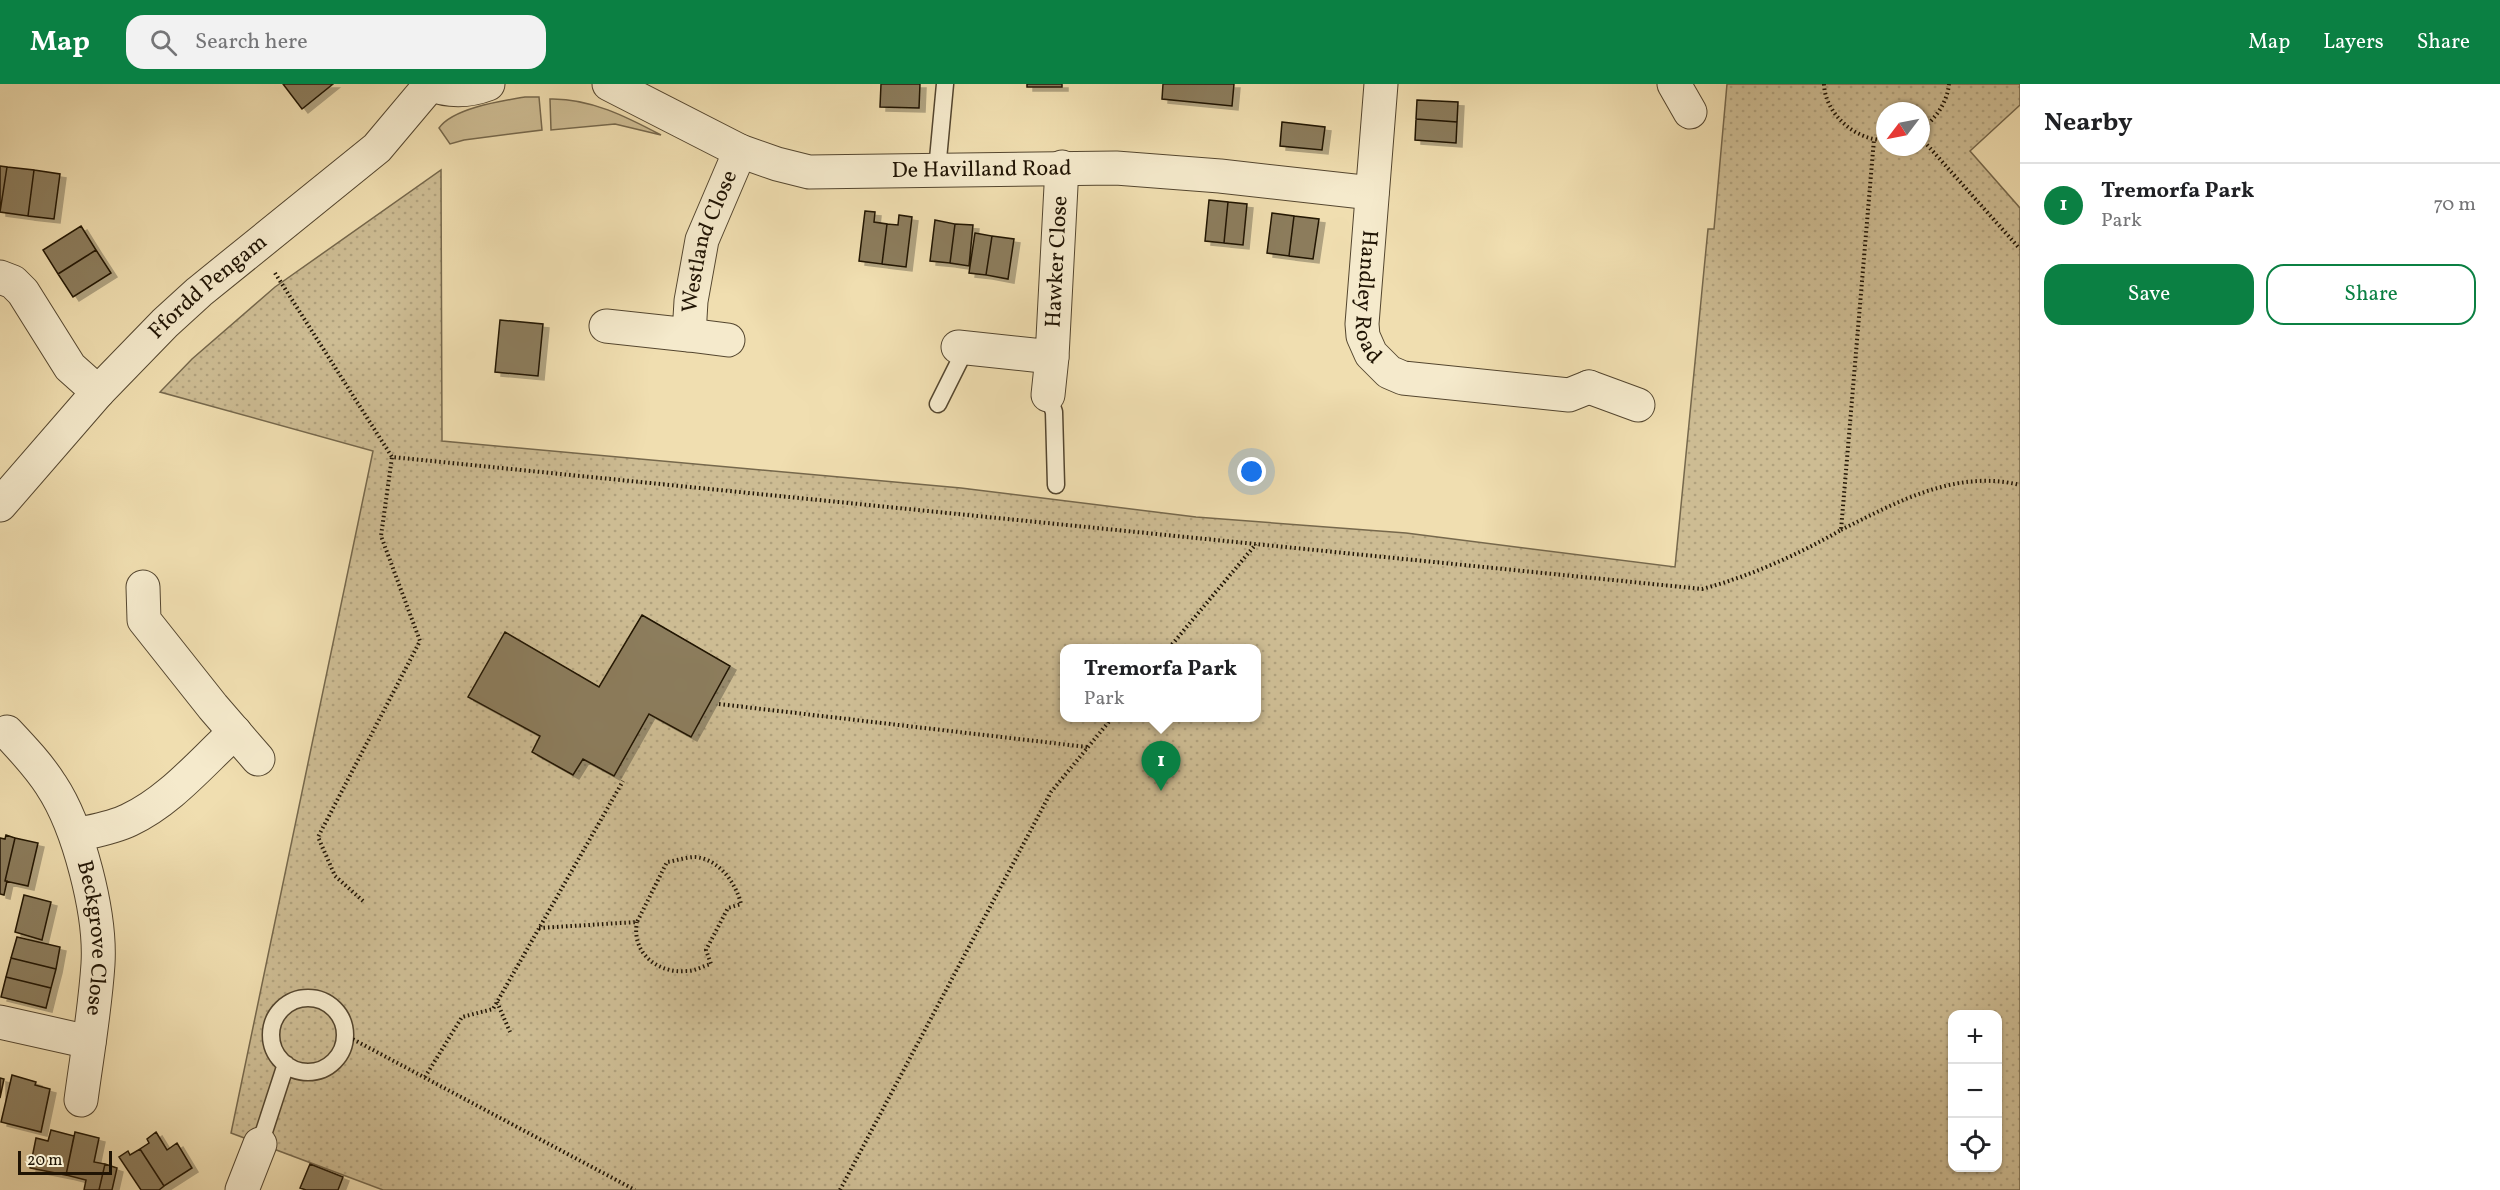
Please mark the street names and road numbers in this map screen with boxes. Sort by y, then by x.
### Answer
street label: De Havilland Road [892,153,1072,186]
street label: Westland Close [675,165,745,313]
street label: Hawker Close [1038,195,1076,328]
street label: Ffordd Pengam [142,227,274,346]
street label: Handley Road [1346,229,1388,371]
street label: Beckgrove Close [68,857,114,1017]

